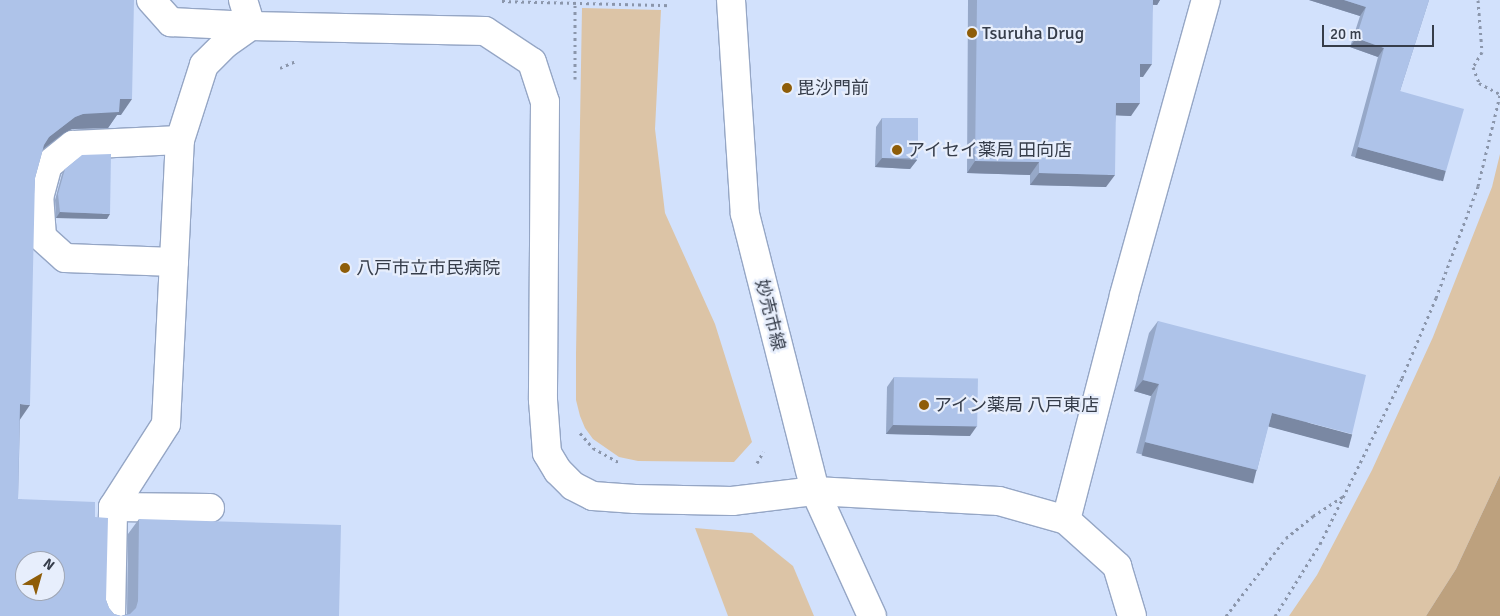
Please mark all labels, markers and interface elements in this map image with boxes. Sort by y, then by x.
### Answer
scale bar [1325,15,1438,47]
place label: Tsuruha Drug [982,22,1084,44]
text: 20 m [1330,25,1361,43]
marker: Tsuruha Drug [966,27,978,39]
place label: 毘沙門前 [797,77,869,99]
marker: 毘沙門前 [781,82,793,94]
place label: アイセイ薬局 田向店 [907,139,1073,161]
marker: アイセイ薬局 田向店 [891,144,903,156]
place label: 八戸市立市民病院 [356,257,500,279]
marker: 八戸市立市民病院 [338,261,352,275]
street label: 妙売市線 [751,277,789,353]
place label: アイン薬局 八戸東店 [934,394,1100,416]
marker: アイン薬局 八戸東店 [918,399,930,411]
north arrow [15,551,65,601]
text: N [40,555,58,574]

